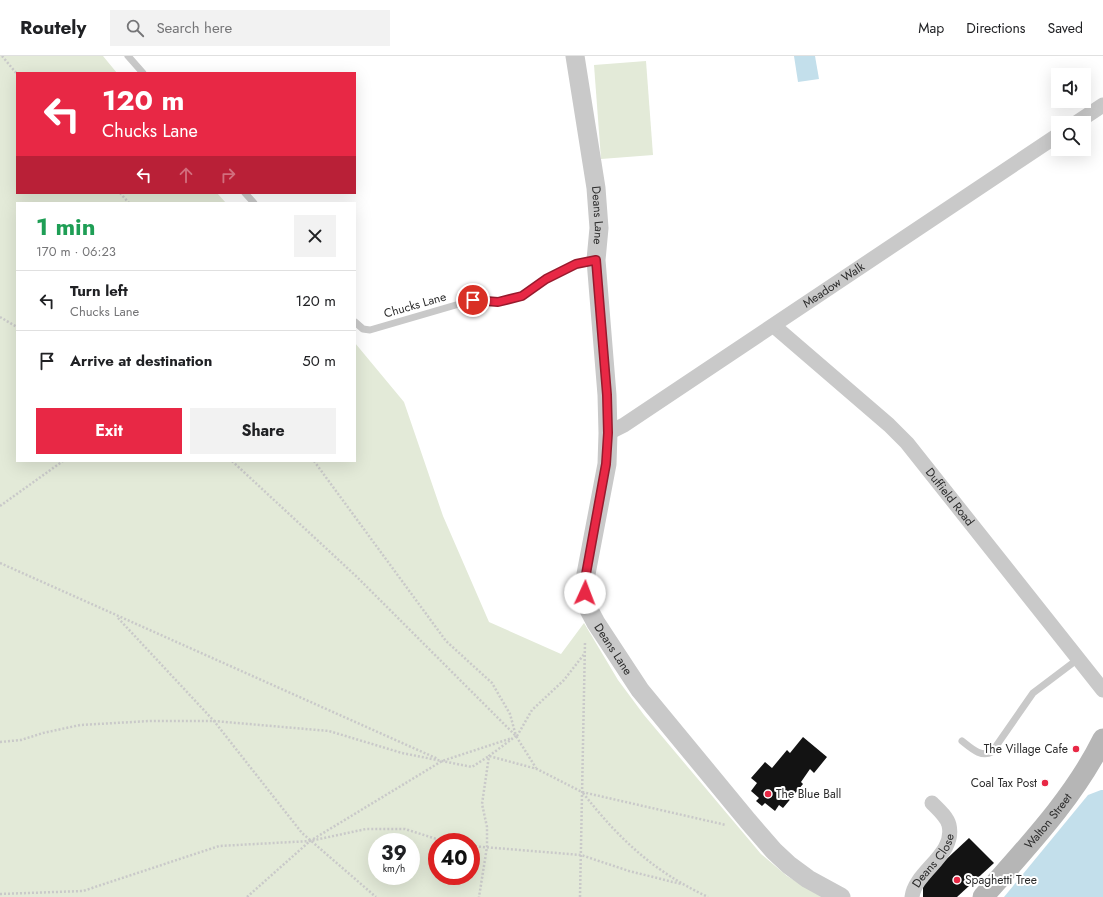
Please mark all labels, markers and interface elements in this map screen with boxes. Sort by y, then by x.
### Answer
search box [110,10,390,46]
text: Routely [20,14,86,41]
icon: search [124,17,146,39]
text: Search here [156,17,232,39]
text: Map [918,18,944,38]
text: Directions [966,18,1026,38]
text: Saved [1048,18,1083,38]
map controls [1051,68,1091,156]
button: sound [1051,68,1091,108]
text: 120 m [102,80,185,121]
icon: left [36,88,88,140]
button: search [1051,116,1091,156]
text: Chucks Lane [102,118,198,144]
icon: left [133,164,155,186]
icon: ahead [175,164,197,186]
icon: right [217,164,239,186]
street label: Deans Lane [587,185,608,245]
text: 1 min [36,209,96,244]
button: close [294,215,336,257]
text: 170 m · 06:23 [36,242,116,261]
street label: Meadow Walk [799,257,869,312]
text: Turn left [70,280,128,302]
pin [456,283,490,317]
street label: Chucks Lane [382,288,448,322]
icon: arrive [462,289,484,311]
icon: left [36,290,58,312]
text: 120 m [296,290,336,312]
text: Chucks Lane [70,302,139,321]
icon: arrive [36,350,58,372]
text: Arrive at destination [70,350,212,372]
text: 50 m [302,350,336,372]
button: Exit [36,408,182,454]
button: Share [190,408,336,454]
street label: Duffield Road [921,464,979,530]
position arrow [564,572,606,614]
street label: Deans Lane [590,620,637,679]
place label: The Village Cafe [984,740,1068,758]
marker: The Village Cafe [1071,744,1081,754]
place label: Coal Tax Post [971,774,1037,792]
marker: Coal Tax Post [1040,778,1050,788]
place label: The Blue Ball [776,785,841,803]
marker: The Blue Ball [763,789,773,799]
street label: Walton Street [1020,789,1076,853]
street label: Deans Close [908,832,959,891]
speed limit sign: 40 [428,833,480,885]
text: 39 [381,839,407,868]
text: km/h [383,861,405,876]
place label: Spaghetti Tree [965,871,1037,889]
marker: Spaghetti Tree [952,875,962,885]

